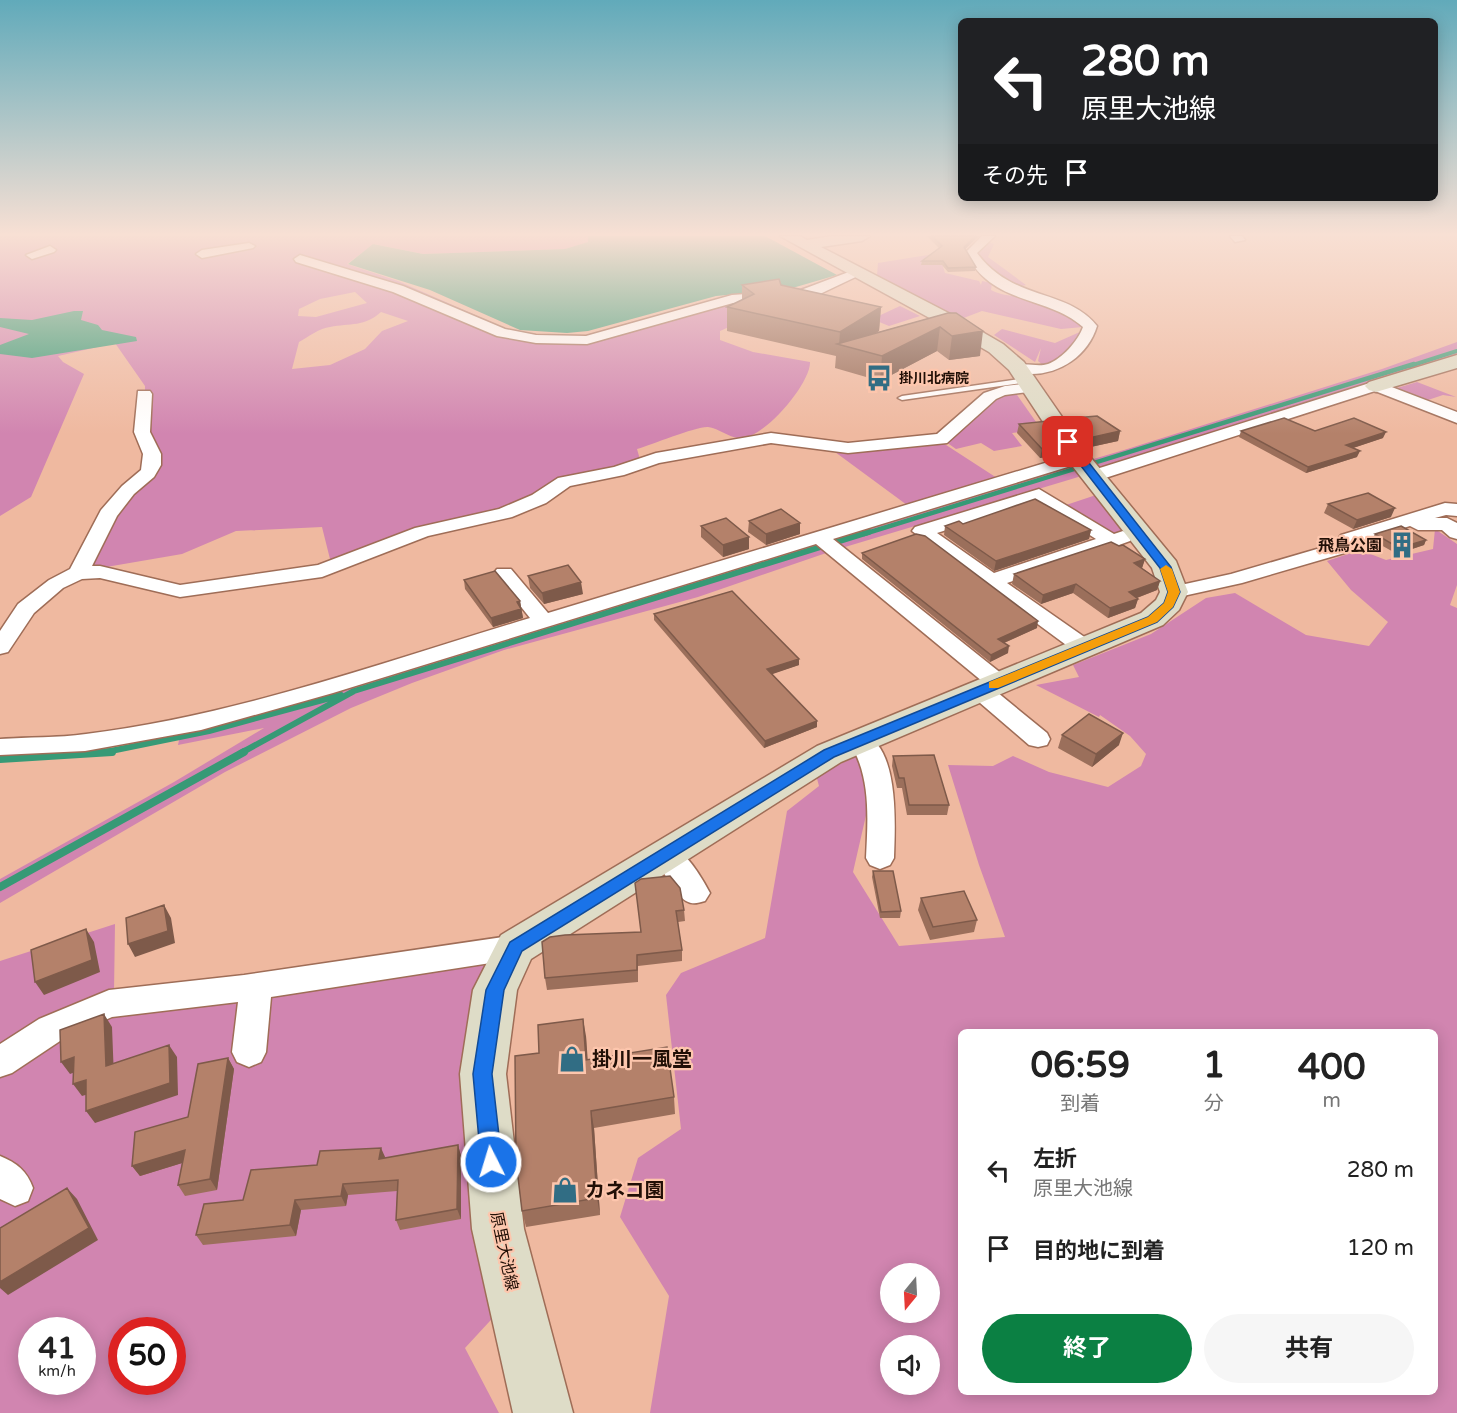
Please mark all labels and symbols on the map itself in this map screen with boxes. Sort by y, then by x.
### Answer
bus stop icon: 掛川北病院 [864,363,894,393]
place label: 掛川北病院 [899,370,969,387]
pin [1042,416,1093,467]
building icon: 飛鳥公園 [1387,530,1417,560]
place label: 飛鳥公園 [1318,536,1382,556]
shop icon: 掛川一風堂 [557,1044,587,1074]
place label: 掛川一風堂 [592,1048,692,1072]
position arrow [459,1130,523,1194]
shop icon: カネコ園 [550,1175,580,1205]
place label: カネコ園 [585,1179,665,1203]
street label: 原里大池線 [486,1210,522,1292]
north arrow [880,1263,940,1323]
speed limit sign: 50 [108,1317,186,1395]

